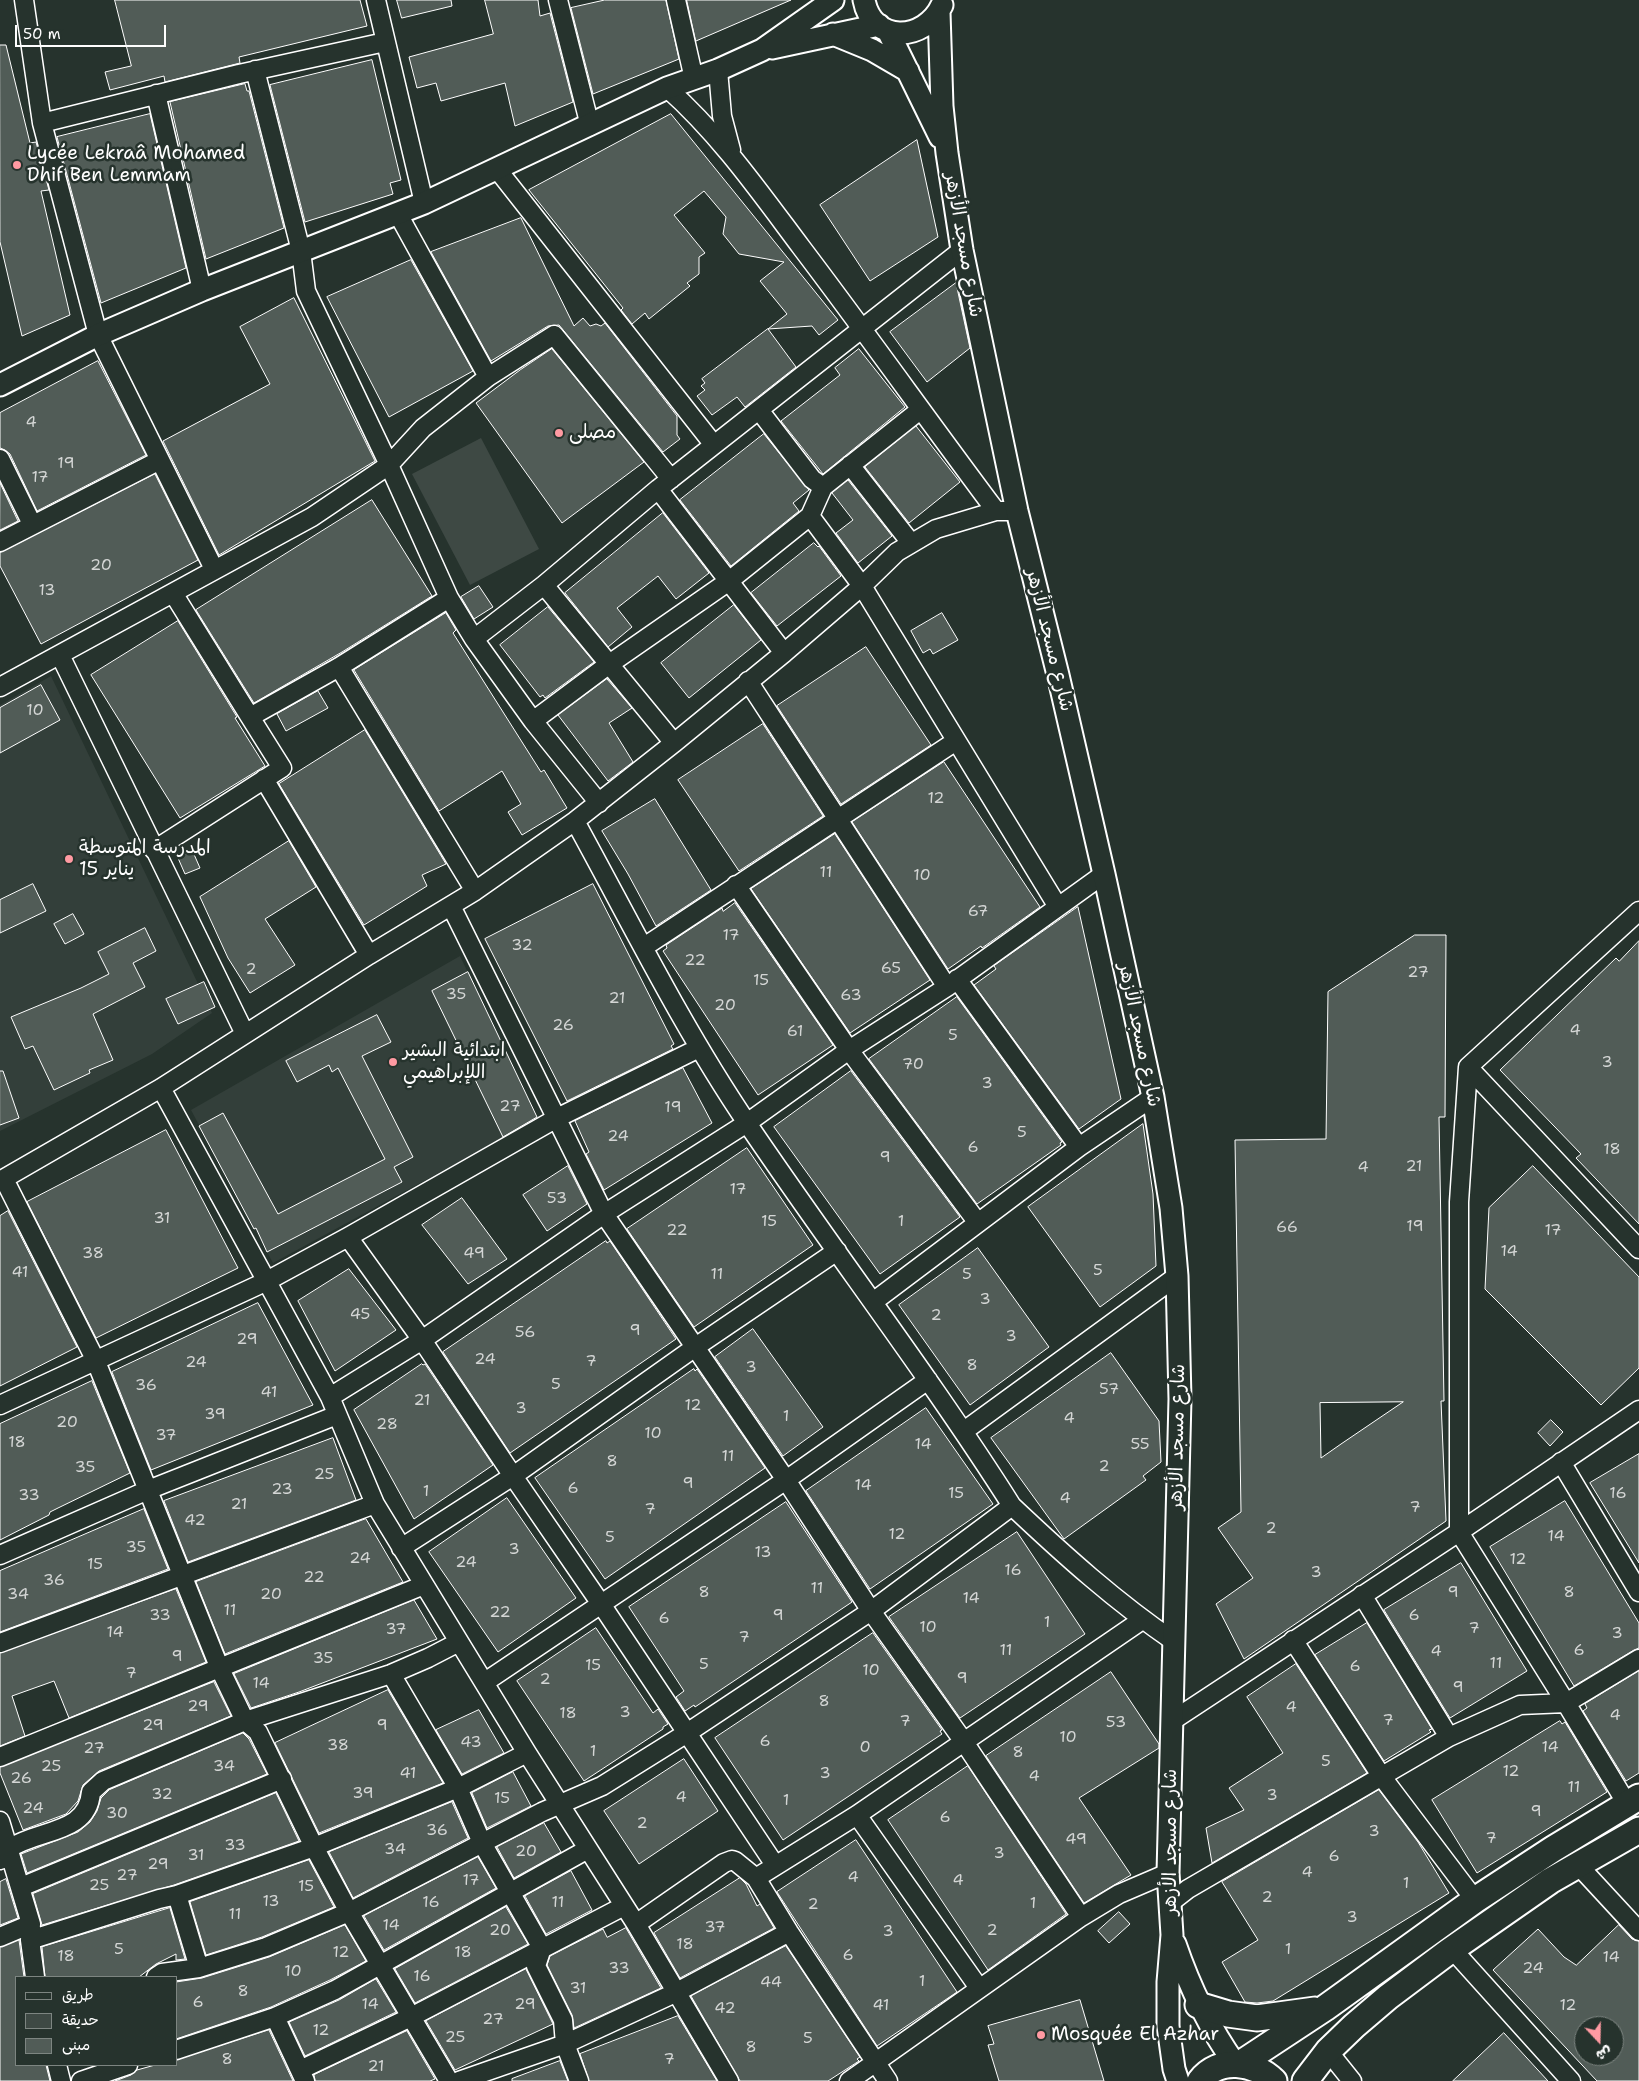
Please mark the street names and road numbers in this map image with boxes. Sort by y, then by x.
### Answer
street label: شارع مسجد الأزهر [939,171,987,319]
street label: شارع مسجد الأزهر [1020,566,1078,714]
street label: شارع مسجد الأزهر [1113,961,1165,1109]
street label: شارع مسجد الأزهر [1165,1364,1191,1510]
street label: شارع مسجد الأزهر [1160,1769,1182,1915]

